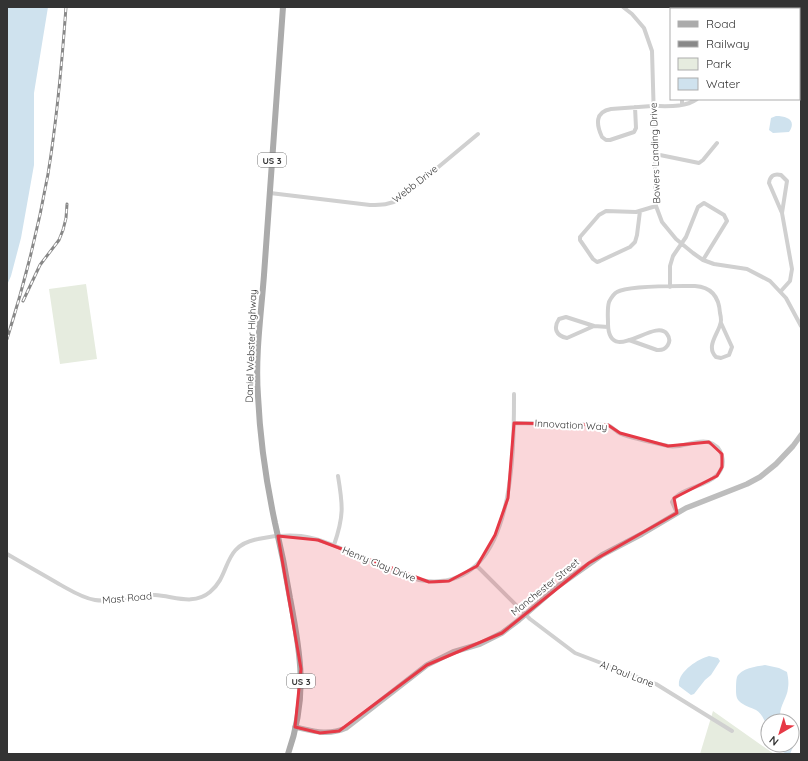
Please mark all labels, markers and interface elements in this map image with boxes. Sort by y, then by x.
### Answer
legend [670,8,800,100]
text: Road [706,16,736,31]
text: Railway [706,36,750,51]
text: Park [706,56,731,71]
text: Water [706,76,741,91]
street label: Bowers Landing Drive [647,102,663,204]
road number: US 3 [258,153,286,167]
street label: Webb Drive [390,162,441,206]
street label: Daniel Webster Highway [243,289,259,403]
street label: Innovation Way [534,417,608,433]
street label: Henry Clay Drive [340,543,418,585]
street label: Manchester Street [508,555,582,619]
street label: Mast Road [102,589,152,607]
street label: Al Paul Lane [598,658,656,690]
road number: US 3 [287,674,315,688]
north arrow [760,713,800,753]
text: N [766,733,781,749]

